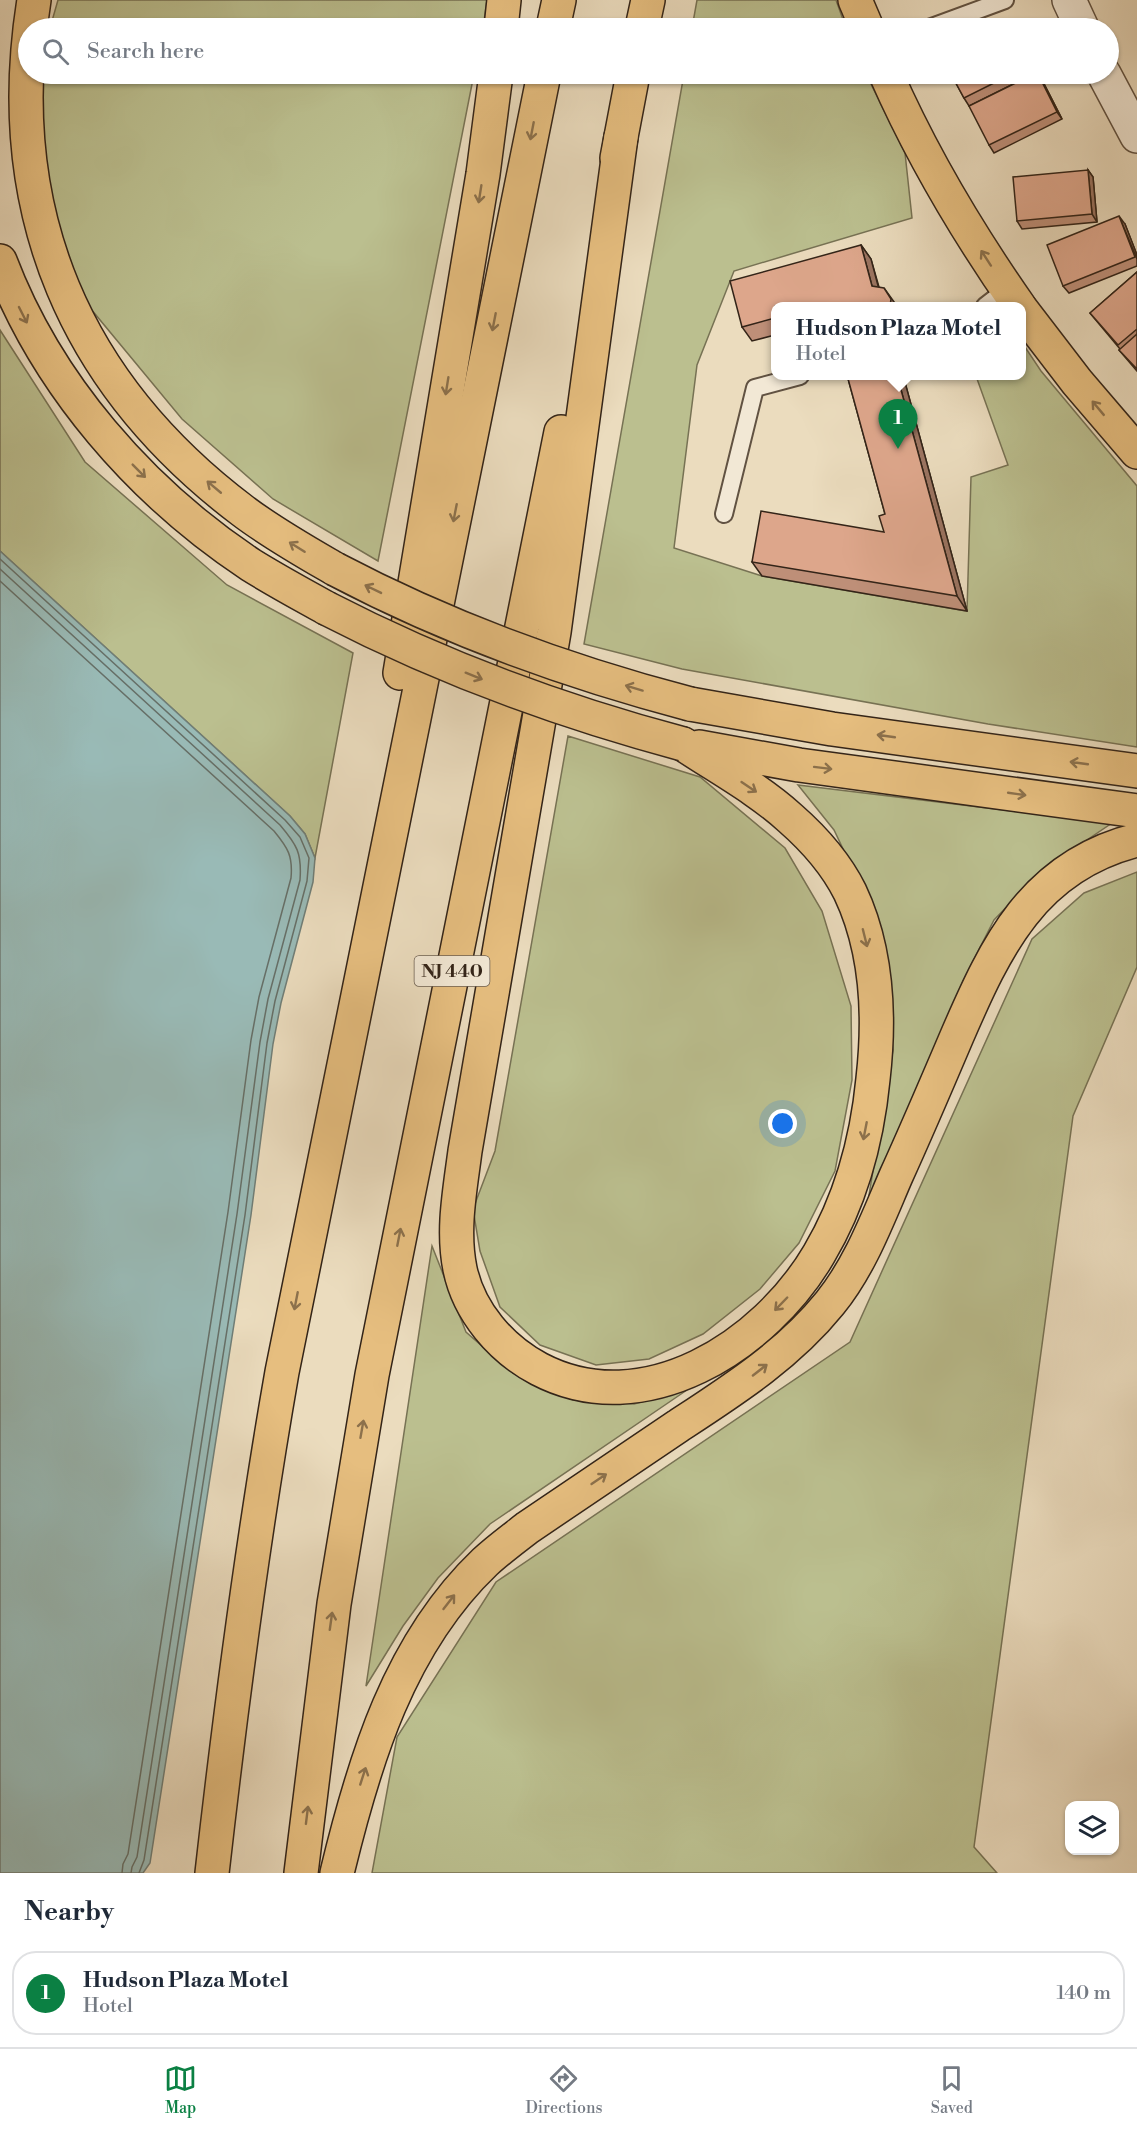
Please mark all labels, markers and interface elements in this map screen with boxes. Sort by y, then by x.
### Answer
search box [18,18,1119,84]
icon: search [39,35,72,68]
text: Search here [87,38,204,65]
one-way arrow [526,121,537,140]
one-way arrow [474,183,485,203]
one-way arrow [980,250,992,267]
popup [771,302,1026,380]
one-way arrow [17,306,29,323]
one-way arrow [488,312,499,331]
text: Hudson Plaza Motel [796,315,1001,342]
text: Hotel [796,342,846,367]
one-way arrow [442,376,453,396]
pin: 1 [878,400,918,449]
one-way arrow [1092,400,1105,416]
one-way arrow [131,464,146,478]
one-way arrow [206,481,222,494]
one-way arrow [449,503,460,522]
one-way arrow [289,540,306,552]
one-way arrow [365,582,383,594]
one-way arrow [465,672,483,683]
one-way arrow [624,682,643,693]
one-way arrow [876,731,896,742]
one-way arrow [1070,757,1089,768]
one-way arrow [813,762,833,773]
one-way arrow [741,781,758,794]
one-way arrow [1006,789,1026,800]
one-way arrow [859,928,871,947]
road number: NJ 440 [414,956,490,986]
your location [768,1109,797,1138]
one-way arrow [859,1122,871,1141]
one-way arrow [394,1228,405,1248]
one-way arrow [290,1291,301,1311]
one-way arrow [773,1296,788,1311]
one-way arrow [752,1363,768,1376]
one-way arrow [357,1420,368,1439]
one-way arrow [590,1473,607,1485]
one-way arrow [443,1594,456,1610]
one-way arrow [326,1612,337,1632]
one-way arrow [358,1767,369,1786]
map controls [1065,1801,1119,1855]
button: layers [1065,1801,1119,1855]
one-way arrow [302,1805,313,1825]
text: Nearby [24,1896,114,1928]
text: Hudson Plaza Motel [83,1967,288,1994]
text: 1 [41,1981,50,2006]
text: 140 m [1056,1981,1111,2006]
text: Hotel [83,1994,133,2019]
tab: Map [164,2062,197,2118]
tab: Directions [525,2062,603,2118]
tab: Saved [931,2062,973,2118]

